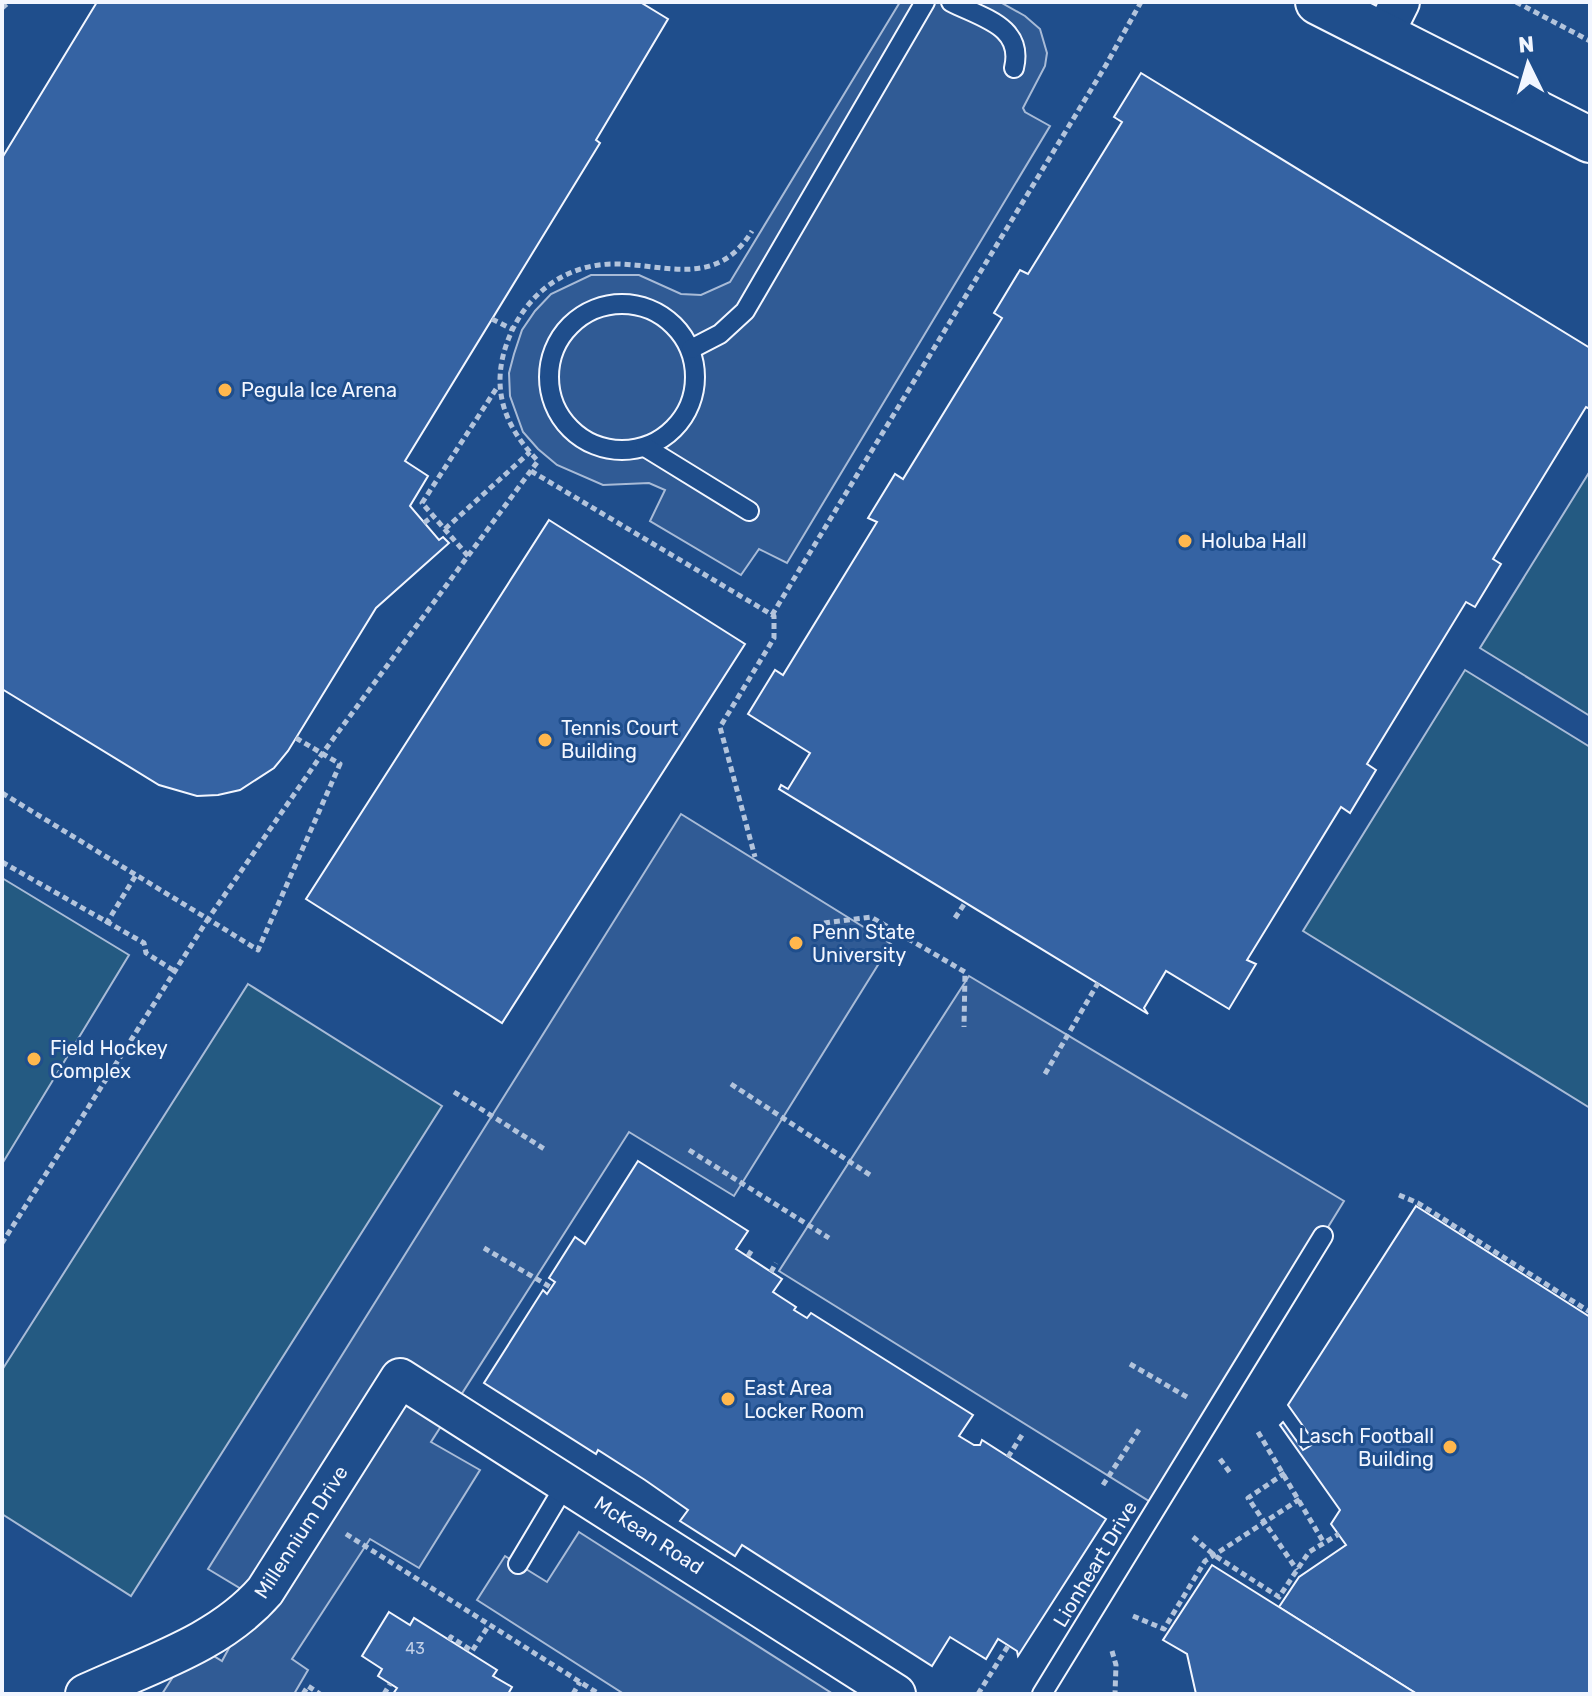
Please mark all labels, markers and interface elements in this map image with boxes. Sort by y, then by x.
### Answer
north arrow [1488,24,1568,104]
text: N [1517,30,1535,59]
place label: Pegula Ice Arena [241,378,397,402]
marker: Pegula Ice Arena [216,381,234,399]
place label: Holuba Hall [1201,529,1307,553]
marker: Holuba Hall [1176,532,1194,550]
place label: Tennis Court Building [561,716,678,763]
marker: Tennis Court Building [536,731,554,749]
place label: Penn State University [812,920,915,967]
marker: Penn State University [787,934,805,952]
place label: Field Hockey Complex [50,1036,168,1083]
marker: Field Hockey Complex [25,1050,43,1068]
place label: East Area Locker Room [744,1376,864,1423]
marker: East Area Locker Room [719,1390,737,1408]
place label: Lasch Football Building [1299,1424,1434,1471]
marker: Lasch Football Building [1441,1438,1459,1456]
street label: Millennium Drive [249,1461,353,1603]
street label: McKean Road [590,1491,708,1579]
street label: Lionheart Drive [1048,1497,1142,1631]
house number: 43 [405,1639,425,1658]

